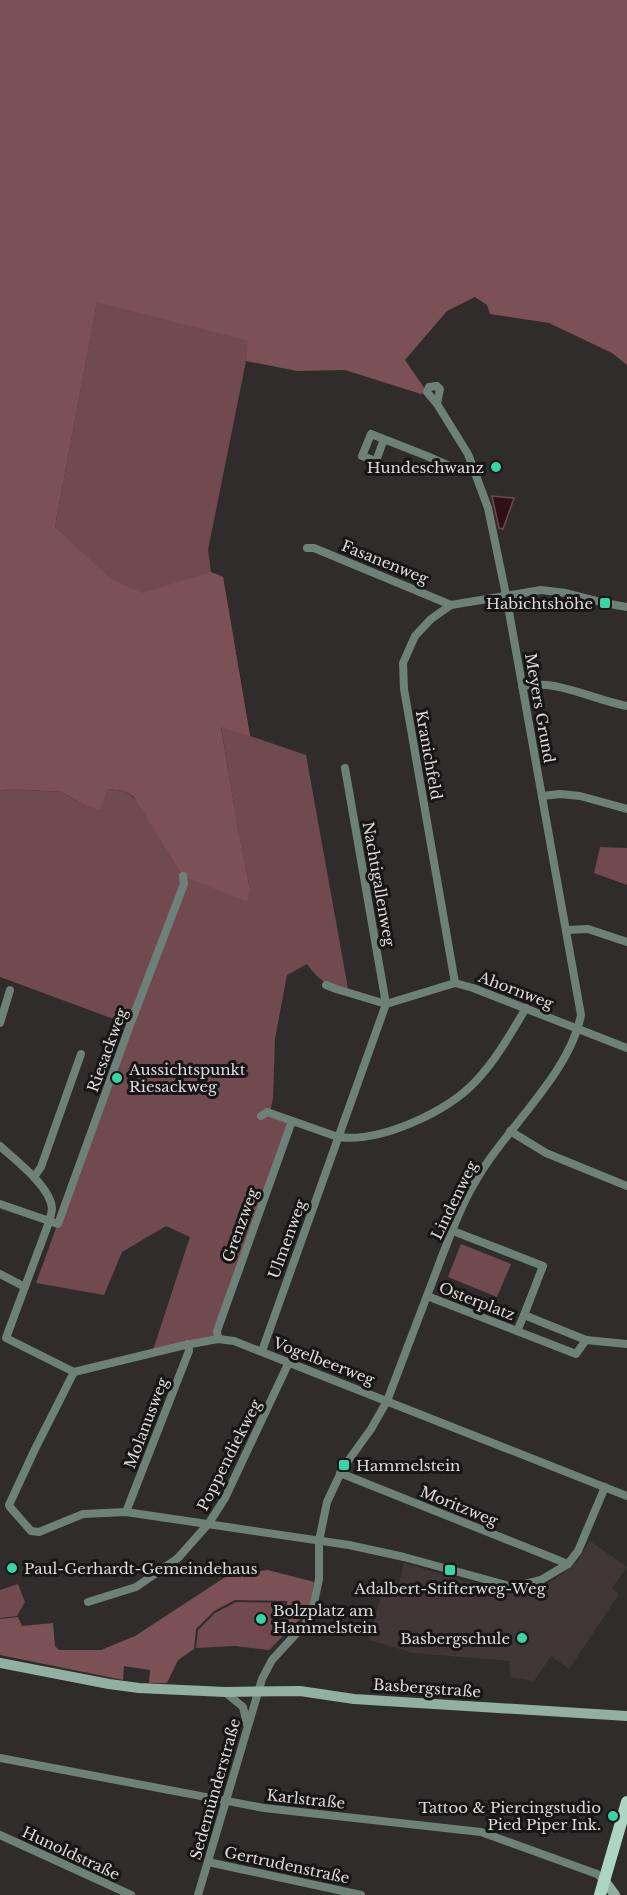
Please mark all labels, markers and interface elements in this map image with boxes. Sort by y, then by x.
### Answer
place label: Hundeschwanz [367,458,484,477]
marker: Hundeschwanz [489,460,503,474]
street label: Fasanenweg [339,536,432,588]
place label: Habichtshöhe [486,594,593,613]
marker: Habichtshöhe [598,596,612,610]
street label: Meyers Grund [521,652,559,764]
street label: Kranichfeld [412,709,446,801]
street label: Nachtigallenweg [359,820,399,949]
street label: Ahornweg [475,967,557,1013]
street label: Riesackweg [83,1004,131,1095]
place label: Aussichtspunkt Riesackweg [128,1060,246,1096]
marker: Aussichtspunkt Riesackweg [110,1071,124,1085]
street label: Lindenweg [427,1157,482,1242]
street label: Grenzweg [218,1184,263,1265]
street label: Ulmenweg [264,1196,310,1281]
street label: Osterplatz [436,1278,518,1324]
street label: Vogelbeerweg [270,1333,378,1389]
street label: Molanusweg [120,1374,172,1471]
street label: Poppendiekweg [193,1395,266,1514]
place label: Hammelstein [356,1456,460,1475]
marker: Hammelstein [337,1458,351,1472]
street label: Moritzweg [417,1482,502,1531]
place label: Paul-Gerhardt-Gemeindehaus [24,1559,258,1578]
marker: Paul-Gerhardt-Gemeindehaus [5,1561,19,1575]
marker: Adalbert-Stifterweg-Weg [443,1563,457,1577]
place label: Adalbert-Stifterweg-Weg [353,1579,547,1598]
place label: Bolzplatz am Hammelstein [273,1601,377,1637]
marker: Bolzplatz am Hammelstein [254,1612,268,1626]
place label: Basbergschule [400,1629,510,1648]
marker: Basbergschule [515,1631,529,1645]
street label: Basbergstraße [372,1675,482,1701]
street label: Sedemünderstraße [186,1716,244,1862]
street label: Karlstraße [266,1785,346,1813]
place label: Tattoo & Piercingstudio Pied Piper Ink. [418,1798,601,1834]
marker: Tattoo & Piercingstudio Pied Piper Ink. [606,1809,620,1823]
street label: Hunoldstraße [19,1822,123,1884]
street label: Gertrudenstraße [223,1842,351,1888]

